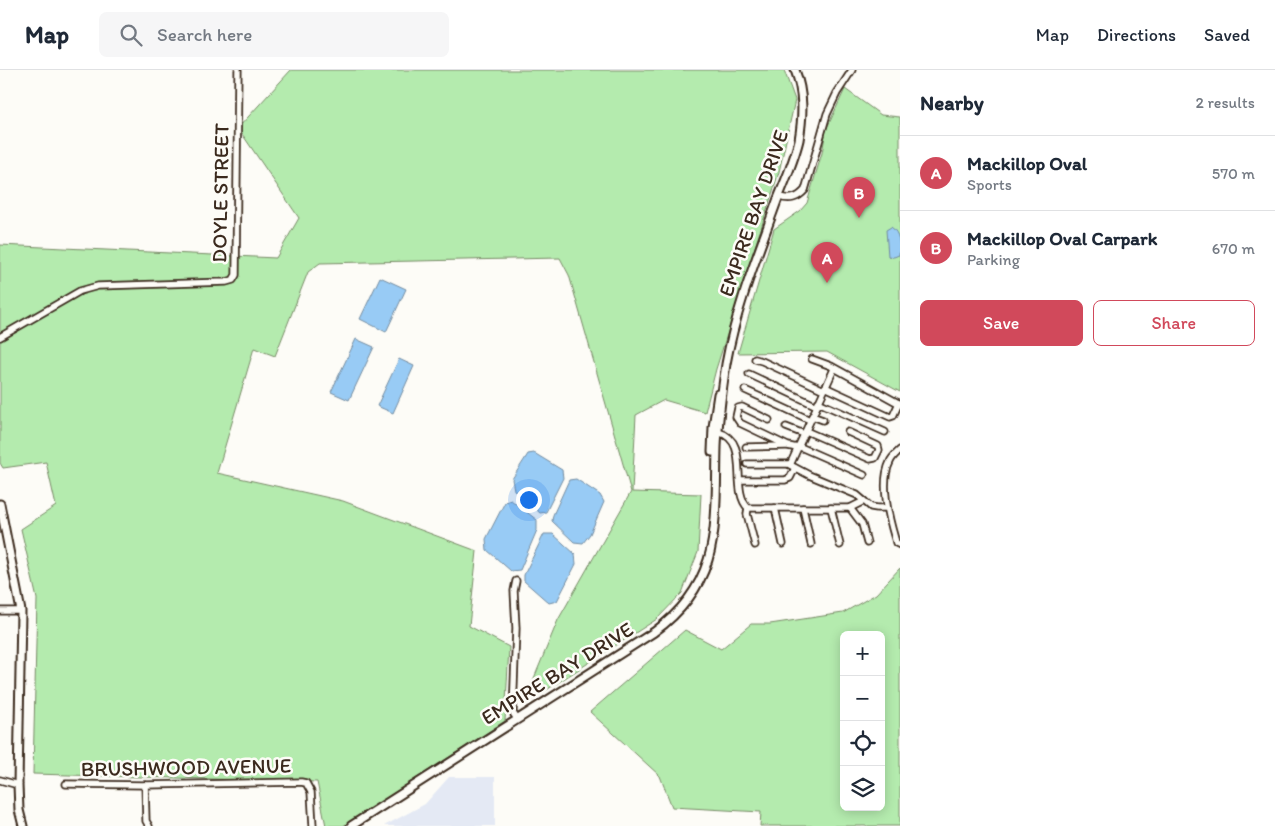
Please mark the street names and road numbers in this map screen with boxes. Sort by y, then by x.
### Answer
street label: DOYLE STREET [206,123,234,263]
street label: EMPIRE BAY DRIVE [713,126,793,300]
street label: EMPIRE BAY DRIVE [476,616,638,730]
street label: BRUSHWOOD AVENUE [81,753,291,781]

